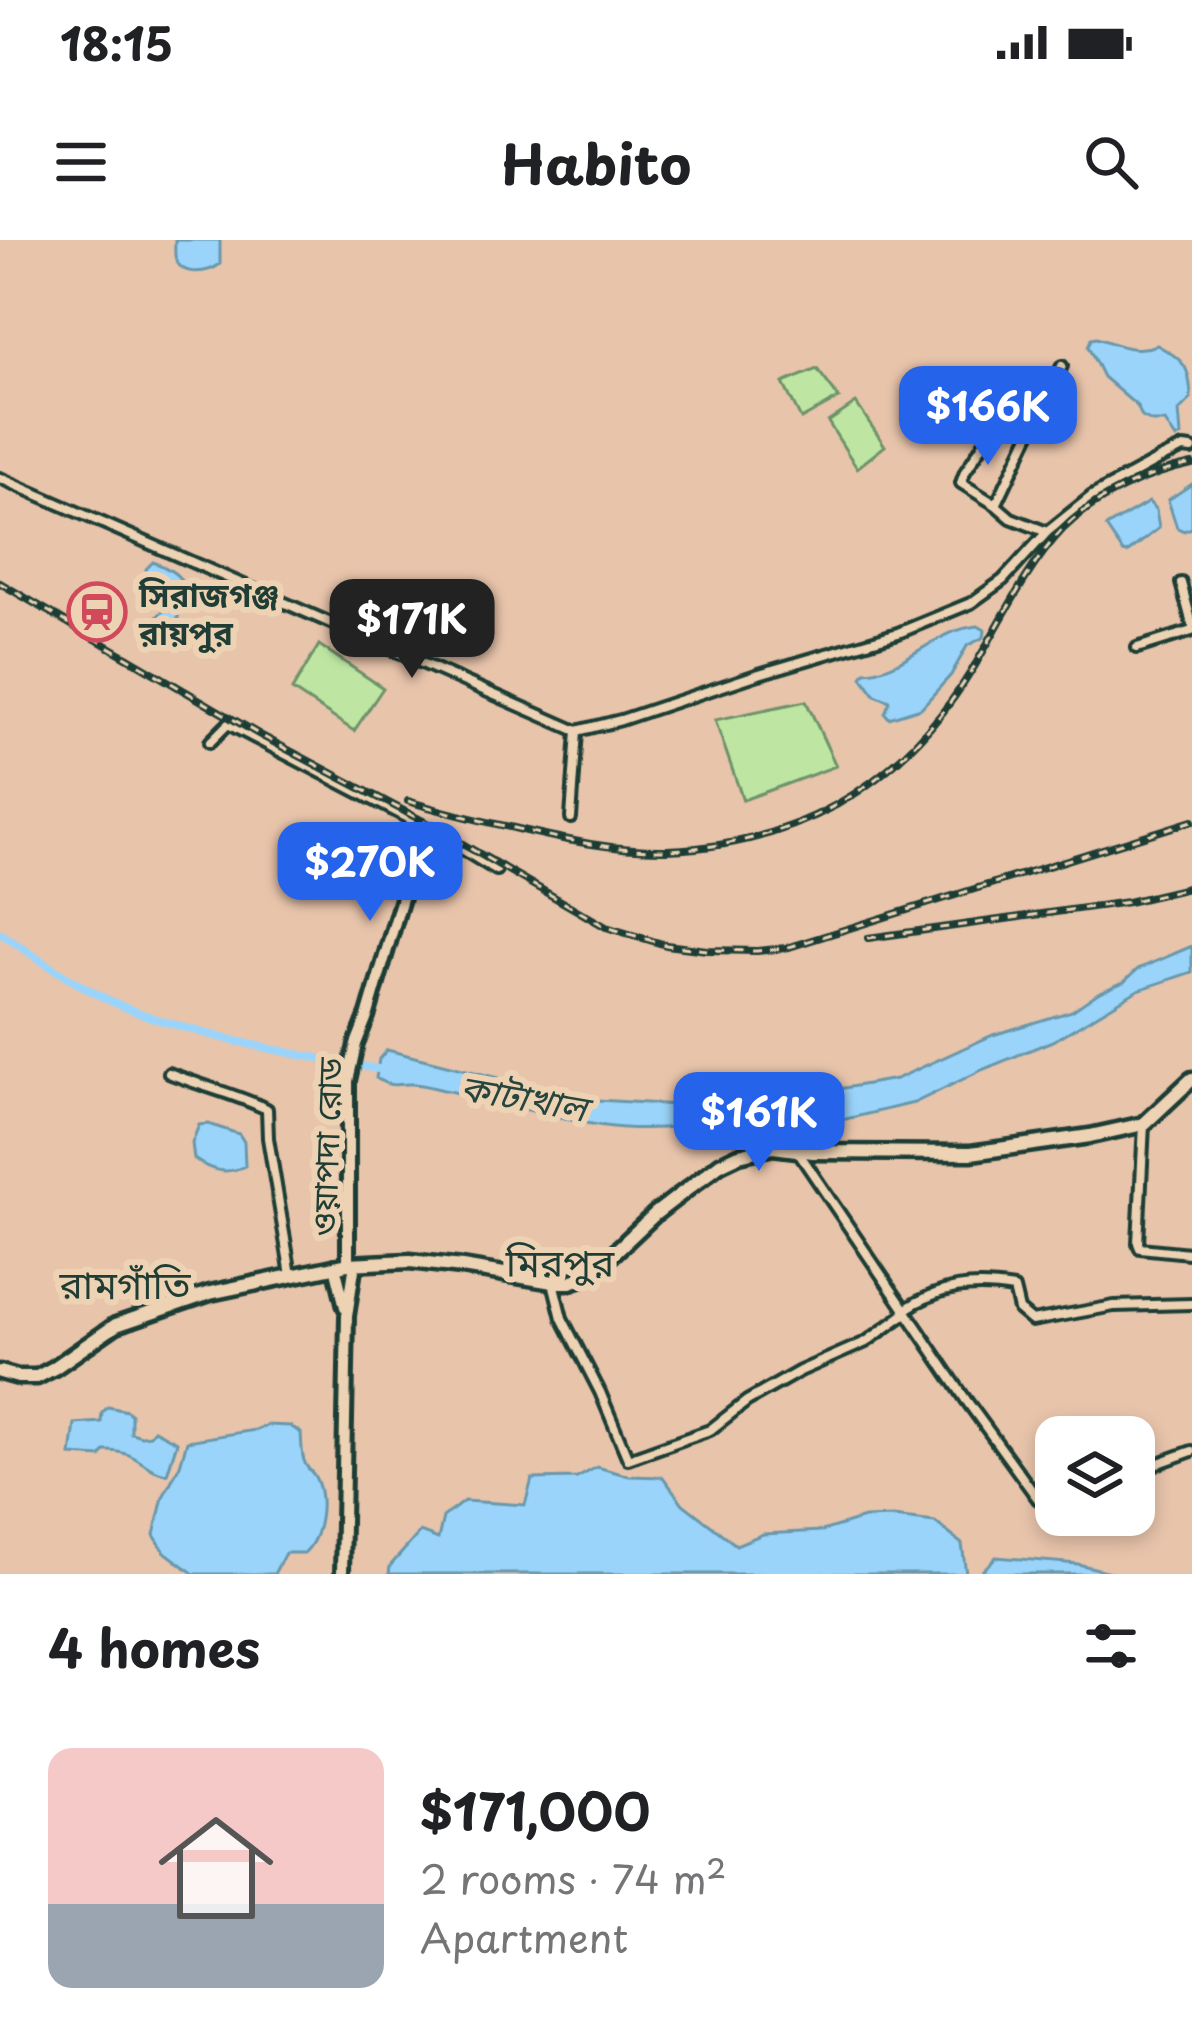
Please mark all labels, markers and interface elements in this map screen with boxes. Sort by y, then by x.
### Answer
text: 18:15 [60,8,173,76]
text: Habito [501,122,691,203]
icon: menu [48,129,114,195]
icon: search [1078,129,1144,195]
pin: $166K [904,366,1072,468]
text: $166K [926,375,1050,434]
place label: সিরাজগঞ্জ রায়পুর [138,568,279,656]
pin: $171K [328,579,496,681]
station icon: সিরাজগঞ্জ রায়পুর [66,581,128,643]
text: $171K [357,588,467,647]
pin: $270K [286,822,454,924]
text: $270K [305,831,435,890]
street label: ওয়াপদা রোড [297,1056,353,1237]
water label: কাটাখাল [456,1058,598,1135]
pin: $161K [675,1072,843,1174]
text: $161K [701,1081,817,1140]
district label: মিরপুর [505,1231,615,1290]
district label: রামগাঁতি [58,1253,191,1312]
map controls [1035,1416,1155,1536]
button: layers [1035,1416,1155,1536]
text: 4 homes [48,1608,260,1685]
icon: filters [1078,1613,1144,1679]
text: $171,000 [420,1771,650,1848]
icon: home [144,1796,288,1940]
text: 2 rooms · 74 m² [420,1848,727,1907]
text: Apartment [420,1907,628,1966]

